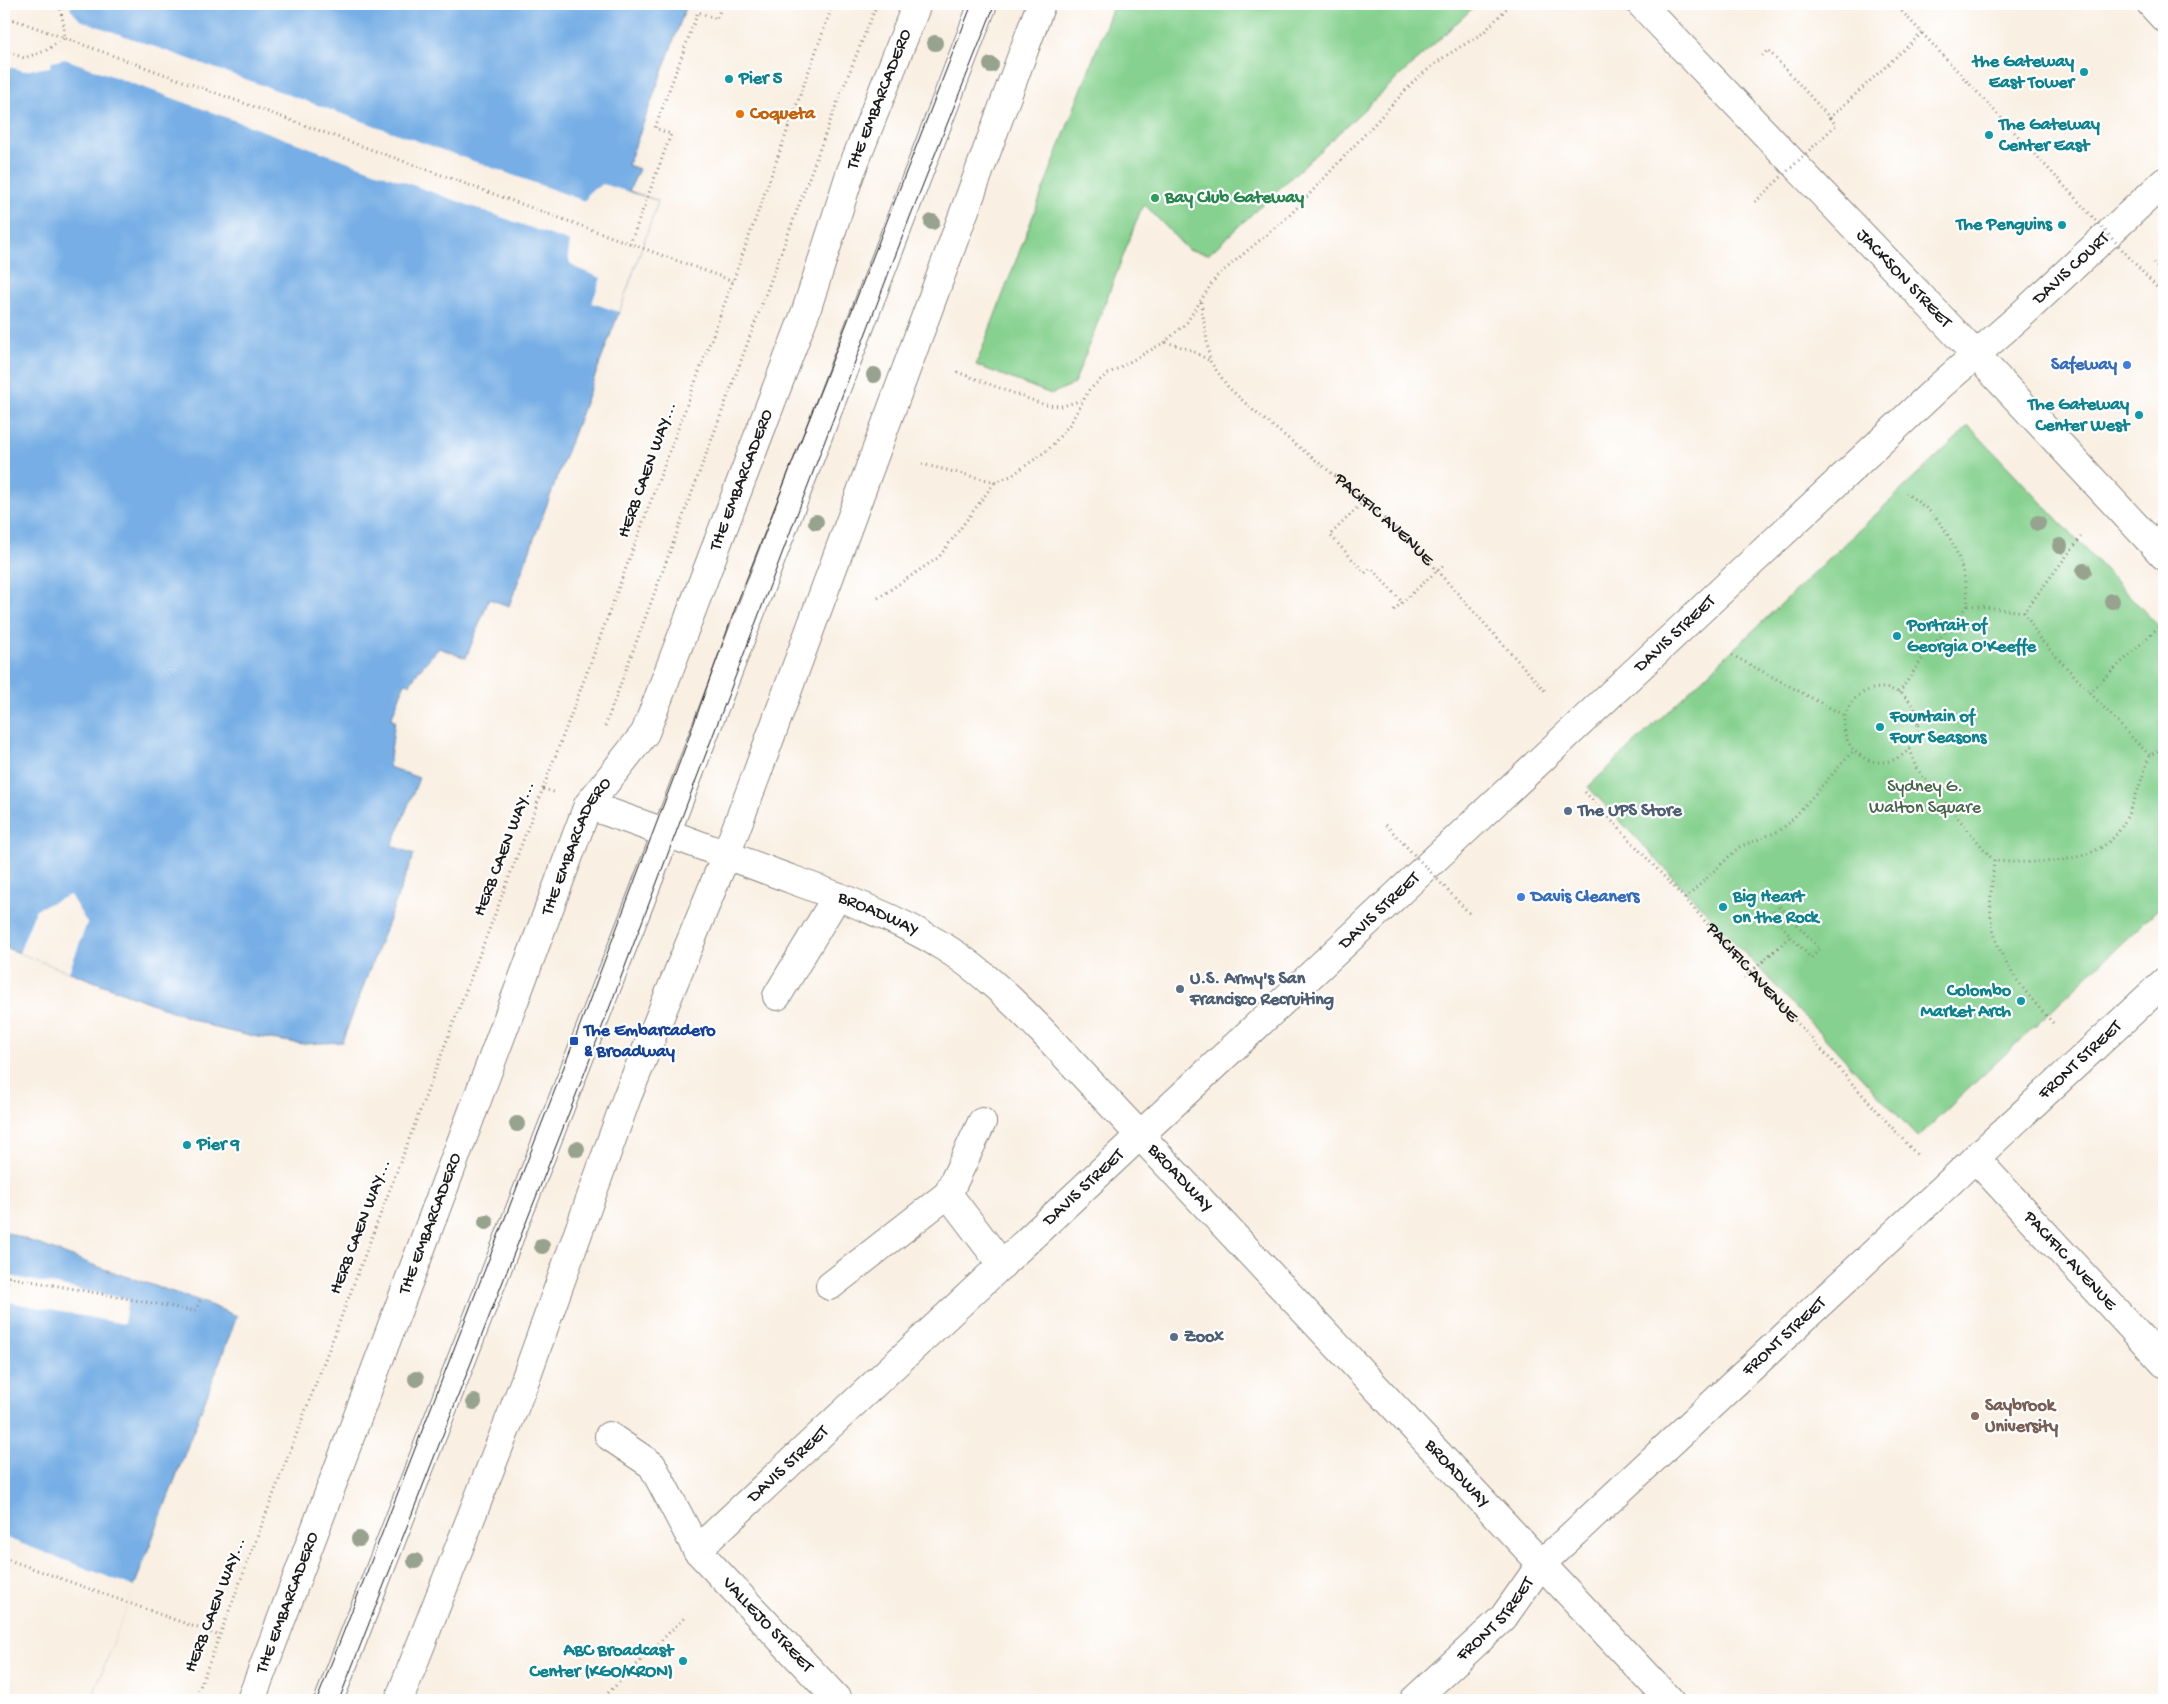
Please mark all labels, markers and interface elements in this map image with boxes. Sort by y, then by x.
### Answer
street label: THE EMBARCADERO [842,26,917,174]
place label: the Gateway East Tower [1971,52,2077,94]
marker: the Gateway East Tower [2078,66,2090,78]
place label: Pier 5 [738,69,783,90]
marker: Pier 5 [723,73,735,85]
place label: Coqueta [749,104,816,125]
marker: Coqueta [734,108,746,120]
place label: The Gateway Center East [1997,115,2100,157]
marker: The Gateway Center East [1983,129,1995,141]
place label: Bay Club Gateway [1164,188,1304,209]
marker: Bay Club Gateway [1149,192,1161,204]
place label: The Penguins [1954,215,2053,236]
marker: The Penguins [2056,219,2068,231]
street label: JACKSON STREET [1851,225,1957,333]
street label: DAVIS COURT [2028,227,2114,310]
place label: Safeway [2051,355,2117,376]
marker: Safeway [2121,359,2133,371]
place label: The Gateway Center West [2026,395,2131,437]
street label: HERB CAEN WAY... [614,399,682,541]
street label: THE EMBARCADERO [705,406,778,554]
marker: The Gateway Center West [2133,409,2145,421]
street label: PACIFIC AVENUE [1329,468,1439,571]
street label: DAVIS STREET [1629,590,1721,678]
place label: Portrait of Georgia O'Keeffe [1906,616,2037,658]
marker: Portrait of Georgia O'Keeffe [1891,630,1903,642]
place label: Fountain of Four Seasons [1889,707,1988,749]
marker: Fountain of Four Seasons [1874,721,1886,733]
street label: THE EMBARCADERO [537,773,616,919]
park label: Sydney G. Walton Square [1869,777,1982,819]
street label: HERB CAEN WAY... [470,778,540,920]
place label: The UPS Store [1576,801,1682,822]
marker: The UPS Store [1562,805,1574,817]
street label: DAVIS STREET [1334,867,1425,955]
street label: BROADWAY [834,887,922,941]
place label: Davis Cleaners [1529,887,1641,908]
place label: Big Heart on the Rock [1732,887,1821,929]
marker: Davis Cleaners [1515,891,1527,903]
marker: Big Heart on the Rock [1717,901,1729,913]
street label: PACIFIC AVENUE [1701,918,1803,1028]
place label: U.S. Army's San Francisco Recruiting [1189,969,1334,1011]
place label: Colombo Market Arch [1920,981,2012,1023]
marker: U.S. Army's San Francisco Recruiting [1174,983,1186,995]
marker: Colombo Market Arch [2015,995,2027,1007]
street label: FRONT STREET [2033,1015,2127,1105]
place label: The Embarcadero & Broadway [582,1021,716,1063]
marker: The Embarcadero & Broadway [568,1035,580,1047]
place label: Pier 9 [196,1135,240,1156]
marker: Pier 9 [181,1139,193,1151]
street label: BROADWAY [1142,1139,1217,1217]
street label: DAVIS STREET [1038,1144,1130,1231]
street label: THE EMBARCADERO [394,1150,467,1298]
street label: HERB CAEN WAY... [326,1156,396,1298]
street label: PACIFIC AVENUE [2018,1206,2121,1315]
street label: FRONT STREET [1737,1292,1831,1381]
place label: Zoox [1184,1327,1224,1348]
marker: Zoox [1168,1331,1180,1343]
place label: Saybrook University [1985,1396,2058,1438]
marker: Saybrook University [1969,1410,1981,1422]
street label: DAVIS STREET [743,1421,834,1508]
street label: BROADWAY [1419,1434,1494,1512]
street label: THE EMBARCADERO [251,1529,324,1677]
street label: HERB CAEN WAY... [181,1534,251,1676]
street label: VALLEJO STREET [717,1572,818,1678]
street label: FRONT STREET [1452,1572,1539,1667]
place label: ABC Broadcast Center (KGO/KRON) [529,1641,675,1683]
marker: ABC Broadcast Center (KGO/KRON) [677,1655,689,1667]

